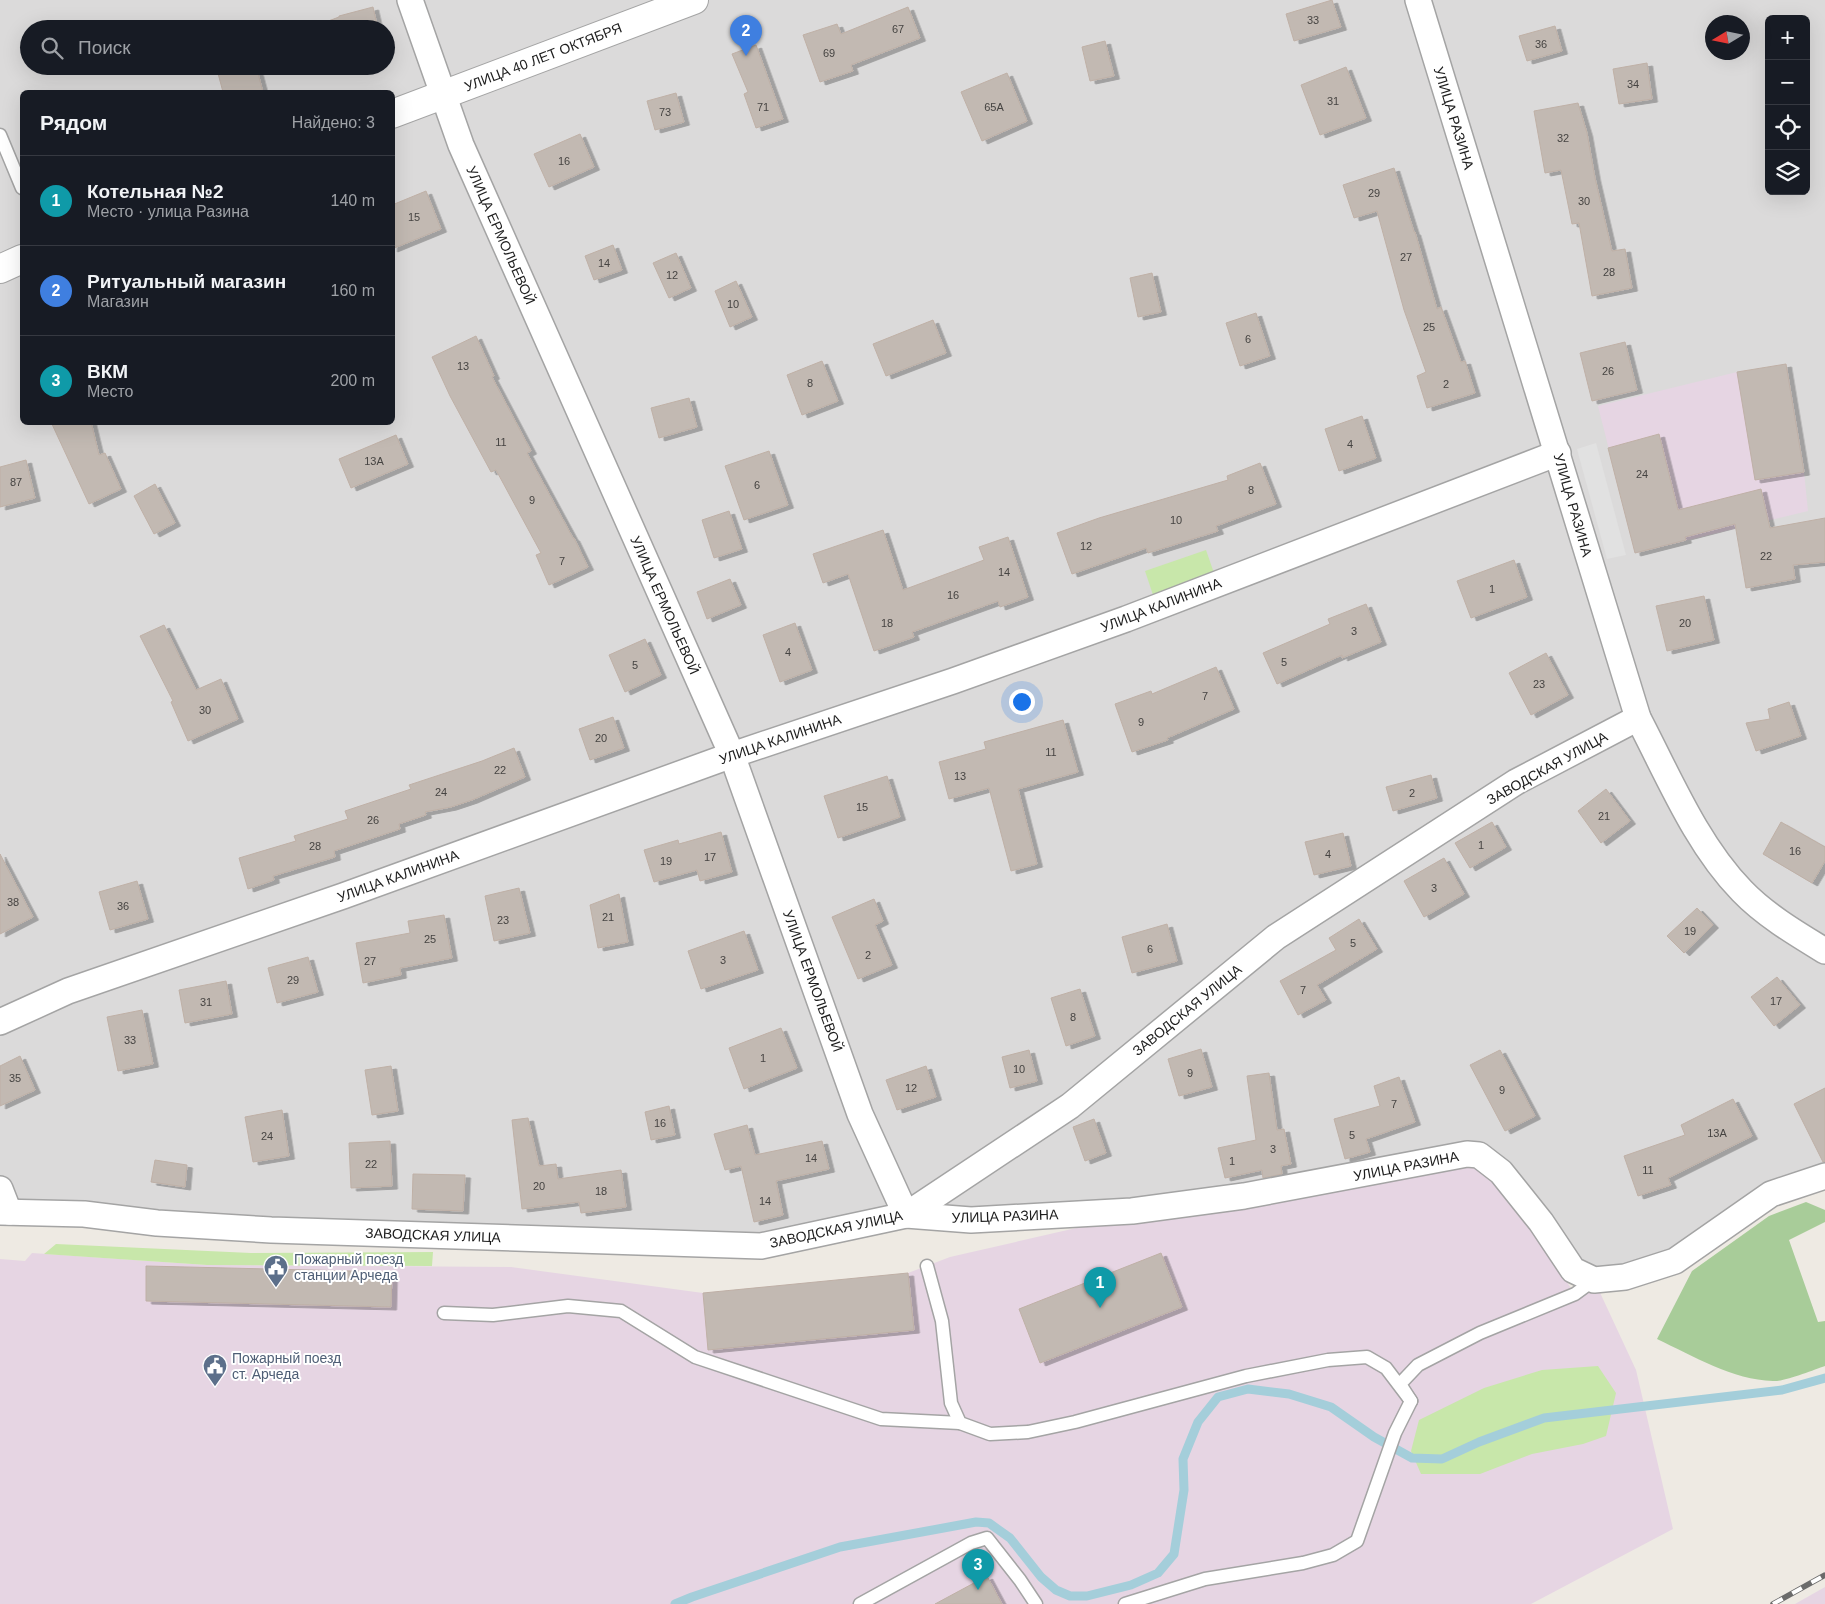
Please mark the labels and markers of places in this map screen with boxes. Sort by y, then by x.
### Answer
pin: 2 [730,15,762,56]
place label: Пожарный поезд станции Арчеда [294,1251,403,1283]
public building icon: Пожарный поезд станции Арчеда [263,1254,289,1288]
pin: 1 [1084,1267,1116,1308]
place label: Пожарный поезд ст. Арчеда [232,1350,341,1382]
public building icon: Пожарный поезд ст. Арчеда [202,1353,228,1387]
pin: 3 [962,1549,994,1590]

